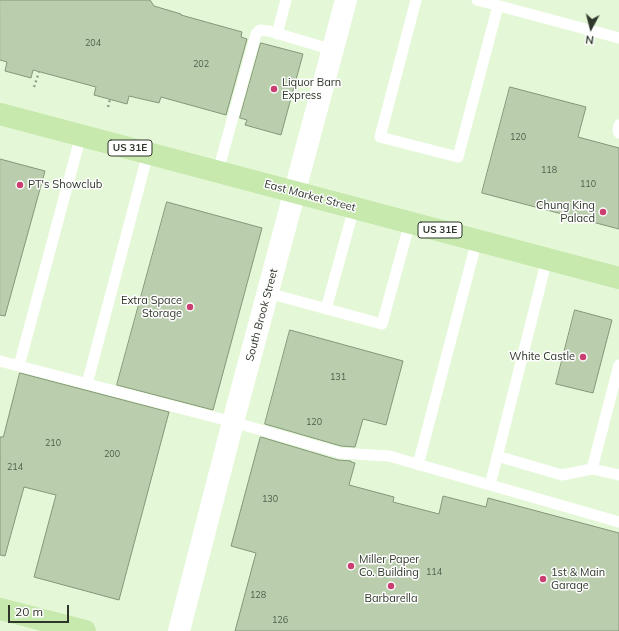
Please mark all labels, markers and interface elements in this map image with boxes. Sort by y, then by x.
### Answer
north arrow [571,8,611,48]
text: N [585,32,595,47]
house number: 204 [85,38,101,48]
house number: 202 [193,59,209,69]
place label: Liquor Barn Express [282,76,341,102]
marker: Liquor Barn Express [269,84,279,94]
house number: 120 [510,132,526,142]
road number: US 31E [108,140,152,156]
house number: 118 [541,165,557,175]
street label: East Market Street [263,177,357,215]
place label: PT's Showclub [28,178,102,192]
house number: 110 [580,179,596,189]
marker: PT's Showclub [15,180,25,190]
place label: Chung King Palacd [536,199,595,225]
marker: Chung King Palacd [598,207,608,217]
road number: US 31E [418,222,462,238]
street label: South Brook Street [243,267,281,363]
place label: Extra Space Storage [121,294,182,320]
marker: Extra Space Storage [185,302,195,312]
place label: White Castle [509,350,575,364]
marker: White Castle [578,352,588,362]
house number: 131 [330,372,346,382]
house number: 120 [306,417,322,427]
house number: 210 [45,438,61,448]
house number: 200 [104,449,120,459]
house number: 214 [7,462,23,472]
house number: 130 [262,494,278,504]
place label: Miller Paper Co. Building [359,553,419,579]
marker: Miller Paper Co. Building [346,561,356,571]
place label: 1st & Main Garage [551,566,605,592]
house number: 114 [426,567,442,577]
marker: 1st & Main Garage [538,574,548,584]
marker: Barbarella [386,581,396,591]
house number: 128 [250,590,266,600]
place label: Barbarella [364,592,418,606]
scale bar [10,597,71,623]
text: 20 m [15,604,43,619]
house number: 126 [272,615,288,625]

